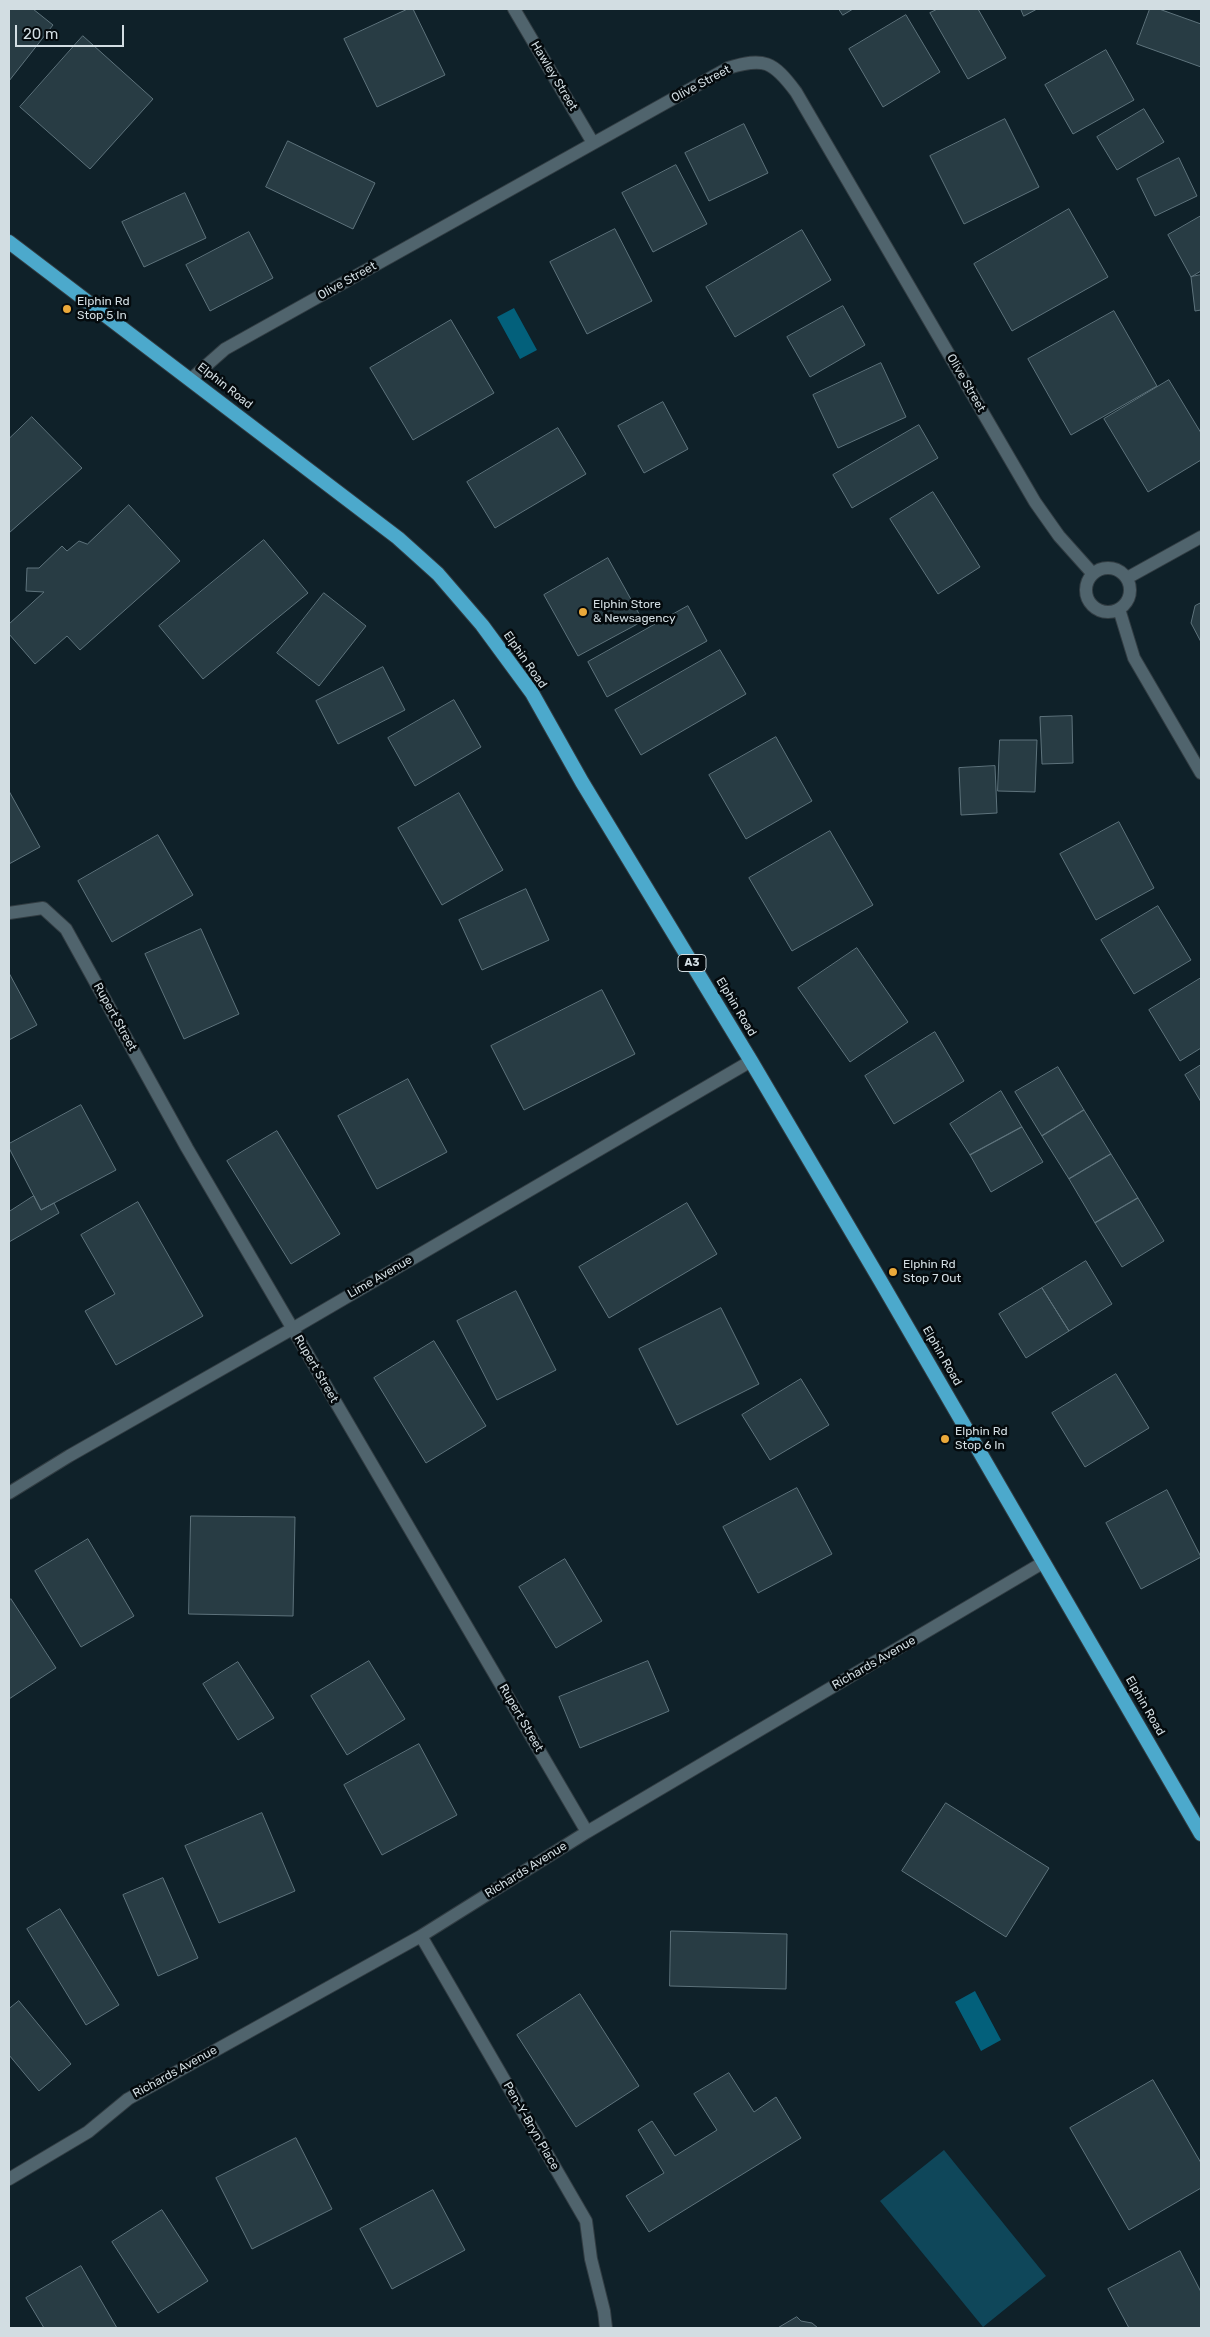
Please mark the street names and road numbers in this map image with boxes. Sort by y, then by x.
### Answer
street label: Hawley Street [528,39,580,113]
street label: Olive Street [669,62,733,106]
street label: Olive Street [315,259,379,303]
street label: Olive Street [944,351,988,415]
street label: Elphin Road [194,360,256,412]
street label: Elphin Road [500,629,550,691]
road number: A3 [678,954,706,971]
street label: Elphin Road [713,975,759,1039]
street label: Rupert Street [90,980,140,1054]
street label: Lime Avenue [345,1253,415,1301]
street label: Elphin Road [919,1324,965,1388]
street label: Rupert Street [291,1333,341,1405]
street label: Richards Avenue [830,1633,918,1693]
street label: Elphin Road [1122,1674,1168,1738]
street label: Rupert Street [496,1682,546,1754]
street label: Richards Avenue [482,1839,570,1901]
street label: Richards Avenue [130,2043,220,2101]
street label: Pen-Y-Bryn Place [500,2079,562,2173]

